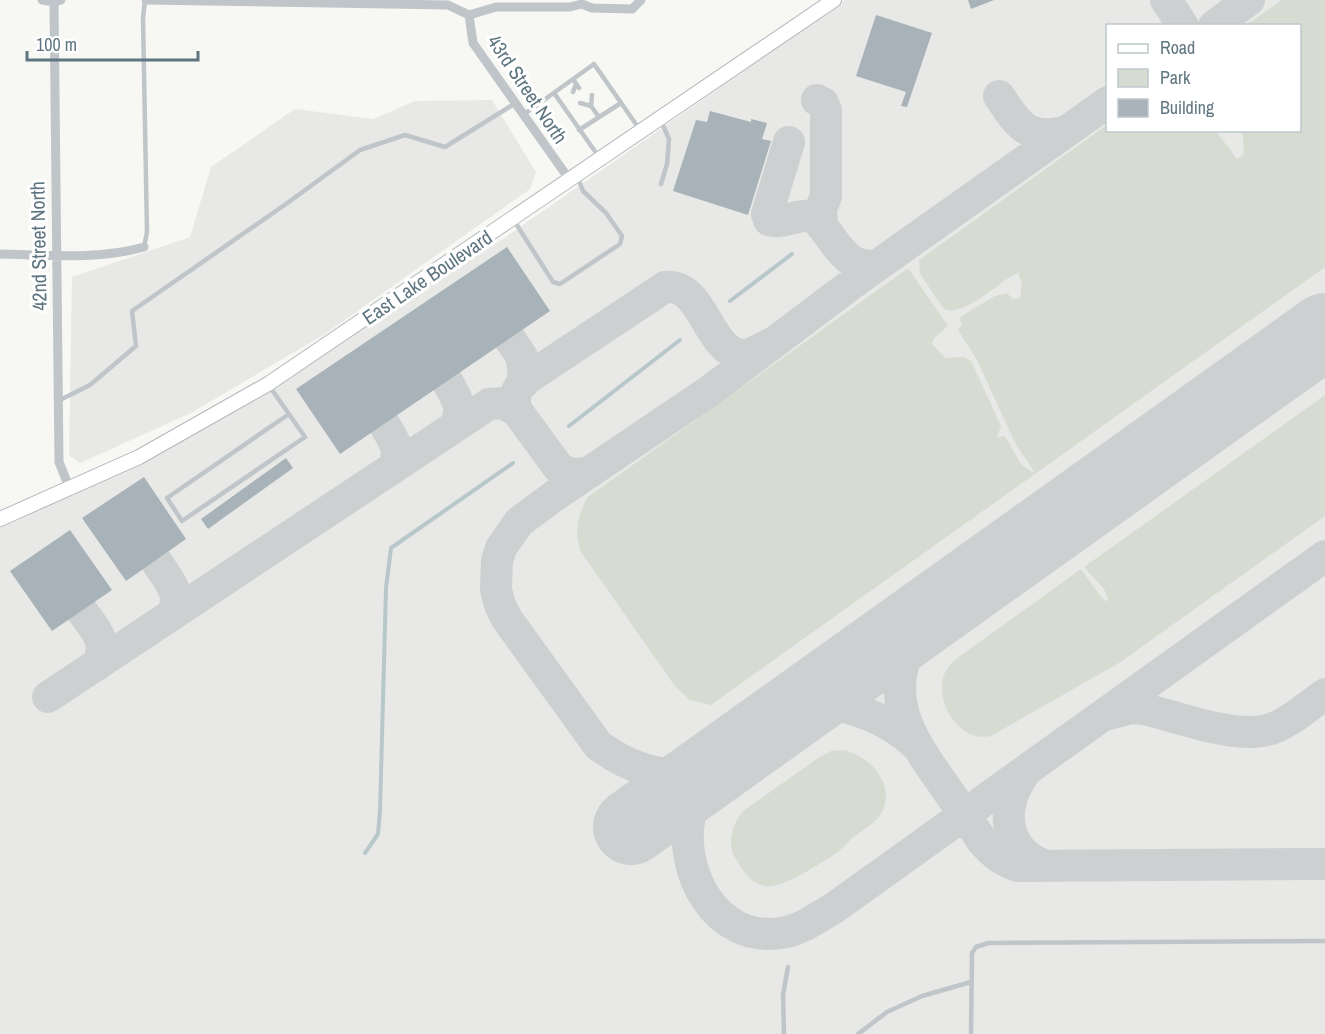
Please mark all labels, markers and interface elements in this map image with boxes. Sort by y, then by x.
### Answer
scale bar [27,24,198,62]
legend [1106,24,1301,132]
street label: 43rd Street North [482,29,574,149]
text: 100 m [36,32,77,57]
text: Road [1160,35,1195,60]
text: Park [1160,65,1191,90]
text: Building [1160,95,1215,120]
street label: 42nd Street North [23,181,53,311]
street label: East Lake Boulevard [357,223,497,331]

